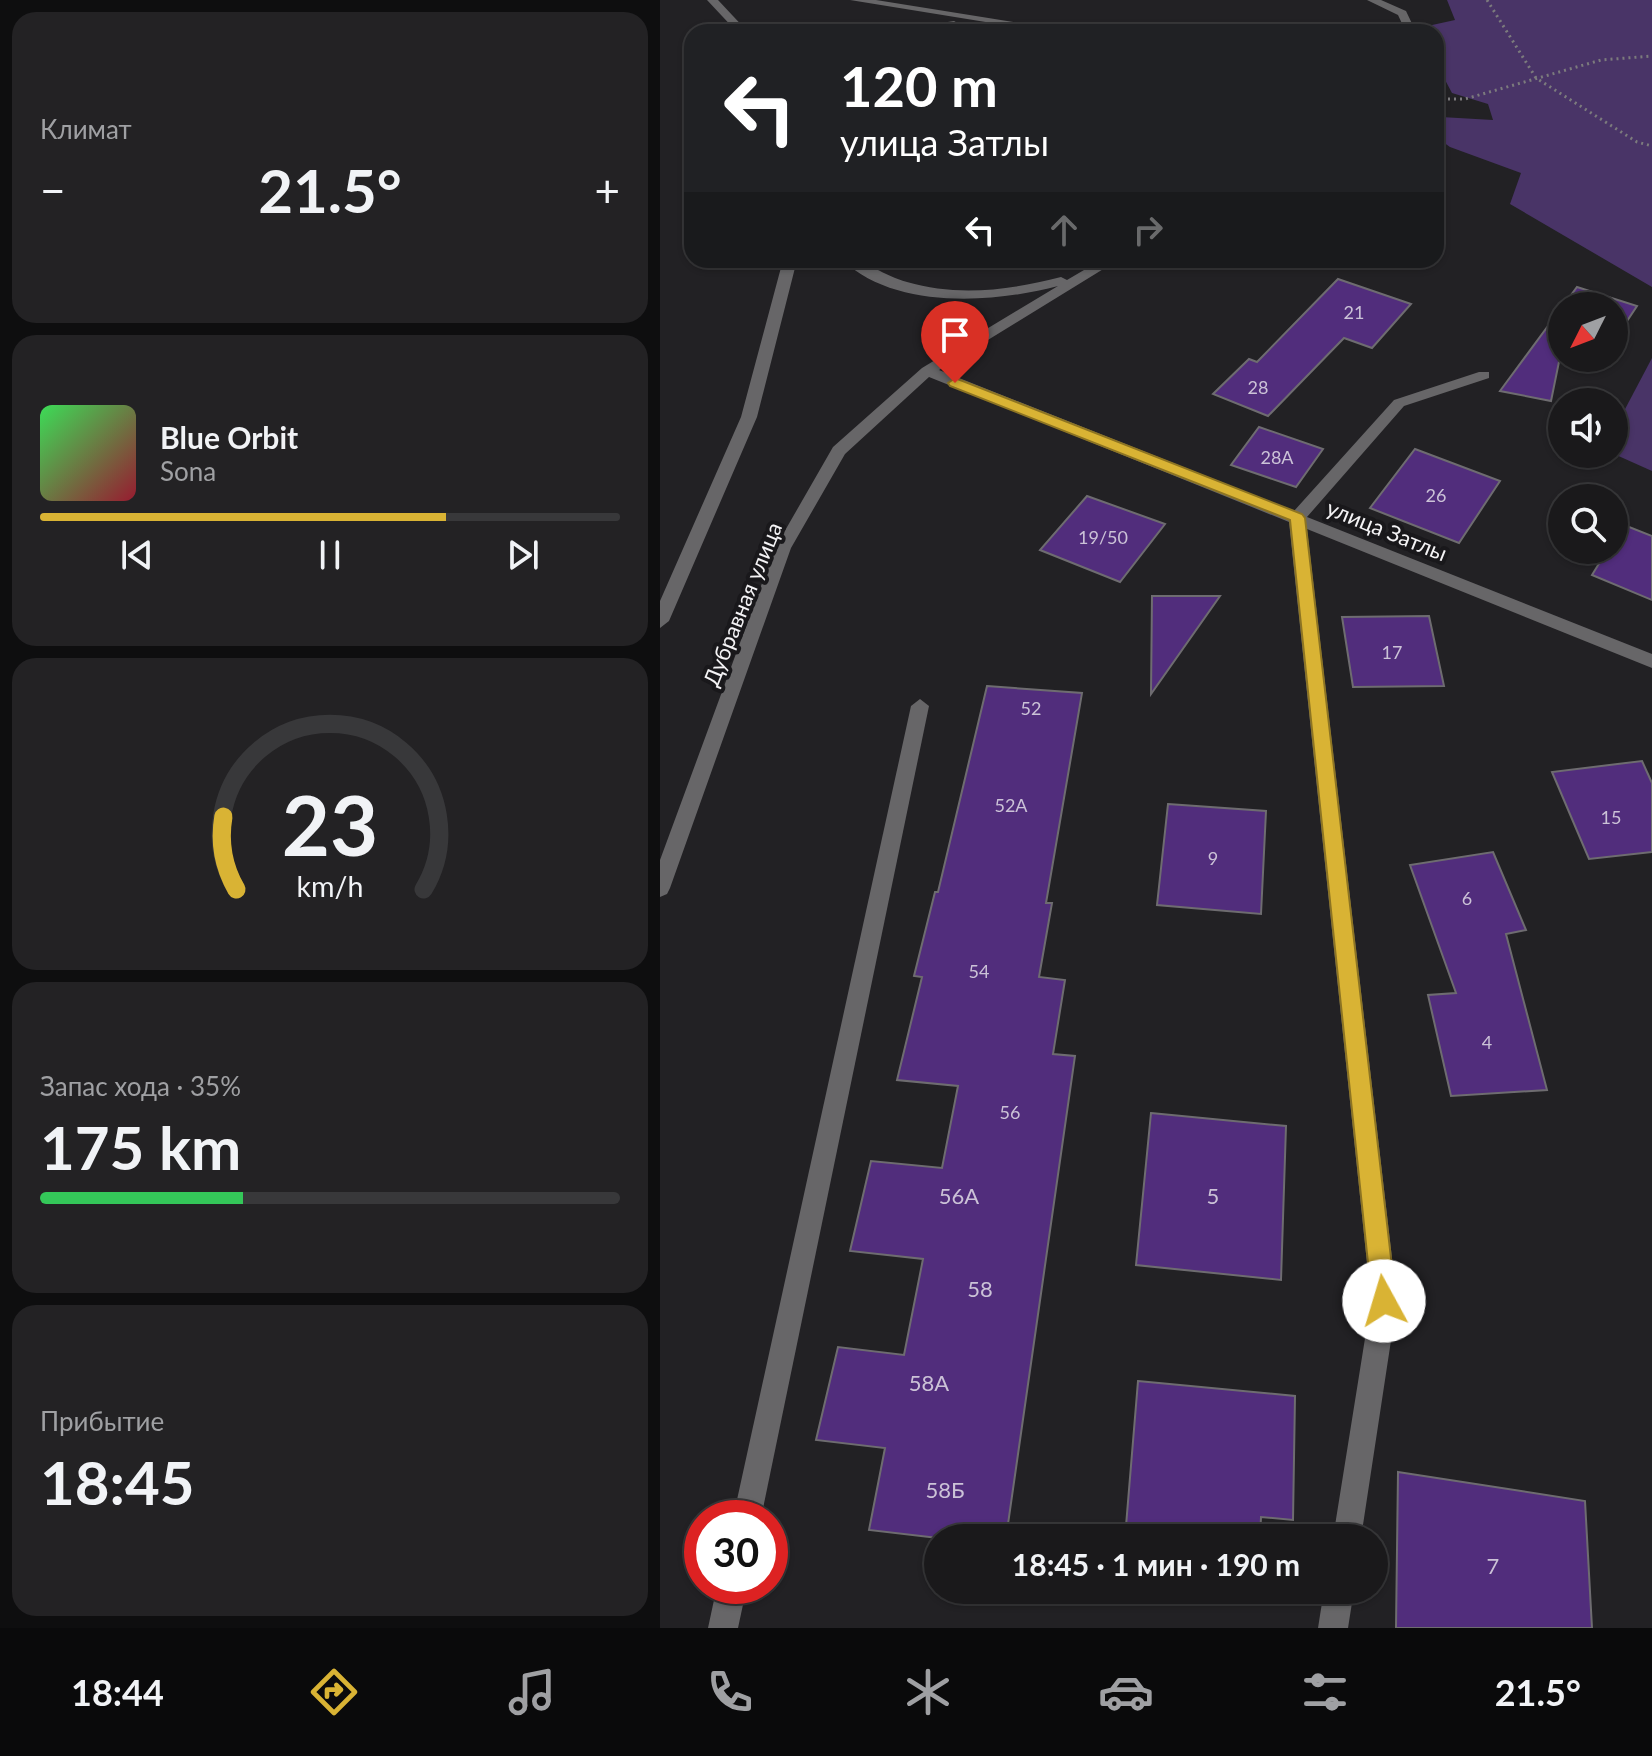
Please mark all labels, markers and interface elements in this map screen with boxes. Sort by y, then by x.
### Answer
text: 120 m [840,52,998,119]
icon: left [708,56,812,160]
text: Климат [40,113,132,145]
text: улица Затлы [840,120,1049,164]
text: 21.5° [258,154,402,226]
text: − [40,164,66,216]
text: + [594,164,620,216]
icon: left [958,208,1002,252]
icon: ahead [1042,208,1086,252]
icon: right [1126,208,1170,252]
north arrow [1548,292,1628,372]
map controls [1548,292,1628,564]
pin [921,301,989,383]
house number: 21 [1344,301,1364,323]
icon: arrive [933,313,977,357]
house number: 28 [1248,376,1268,398]
button: sound [1548,388,1628,468]
text: Blue Orbit [160,419,298,455]
house number: 28А [1260,446,1294,468]
text: Sona [160,455,216,487]
house number: 26 [1426,484,1446,506]
button: search [1548,484,1628,564]
street label: улица Затлы [1323,494,1451,566]
street label: Дубравная улица [697,518,787,690]
house number: 19/50 [1078,526,1128,548]
icon: previous [115,533,159,577]
icon: pause [308,533,352,577]
icon: next [501,533,545,577]
house number: 17 [1382,641,1402,663]
house number: 52 [1021,697,1041,719]
text: 23 [282,774,378,874]
house number: 52А [994,794,1028,816]
house number: 15 [1601,806,1621,828]
house number: 9 [1208,847,1218,869]
text: km/h [297,869,363,903]
house number: 6 [1462,887,1472,909]
house number: 54 [969,960,989,982]
house number: 4 [1482,1031,1492,1053]
text: Запас хода · 35% [40,1070,241,1102]
house number: 56 [1000,1101,1020,1123]
text: 175 km [40,1111,241,1183]
house number: 56А [939,1182,979,1209]
house number: 5 [1207,1182,1219,1209]
position arrow [1342,1259,1426,1343]
house number: 58 [967,1275,993,1302]
house number: 58А [909,1369,949,1396]
text: Прибытие [40,1405,164,1437]
text: 18:45 [40,1446,195,1518]
house number: 58Б [925,1476,965,1503]
speed limit sign: 30 [684,1500,788,1604]
text: 18:45 · 1 мин · 190 m [1012,1546,1300,1582]
house number: 7 [1487,1552,1499,1579]
icon: directions [306,1664,362,1720]
icon: music [504,1664,560,1720]
icon: phone [702,1664,758,1720]
icon: climate [900,1664,956,1720]
icon: car [1098,1664,1154,1720]
icon: filters [1297,1664,1353,1720]
text: 18:44 [71,1670,164,1714]
text: 21.5° [1495,1670,1581,1714]

